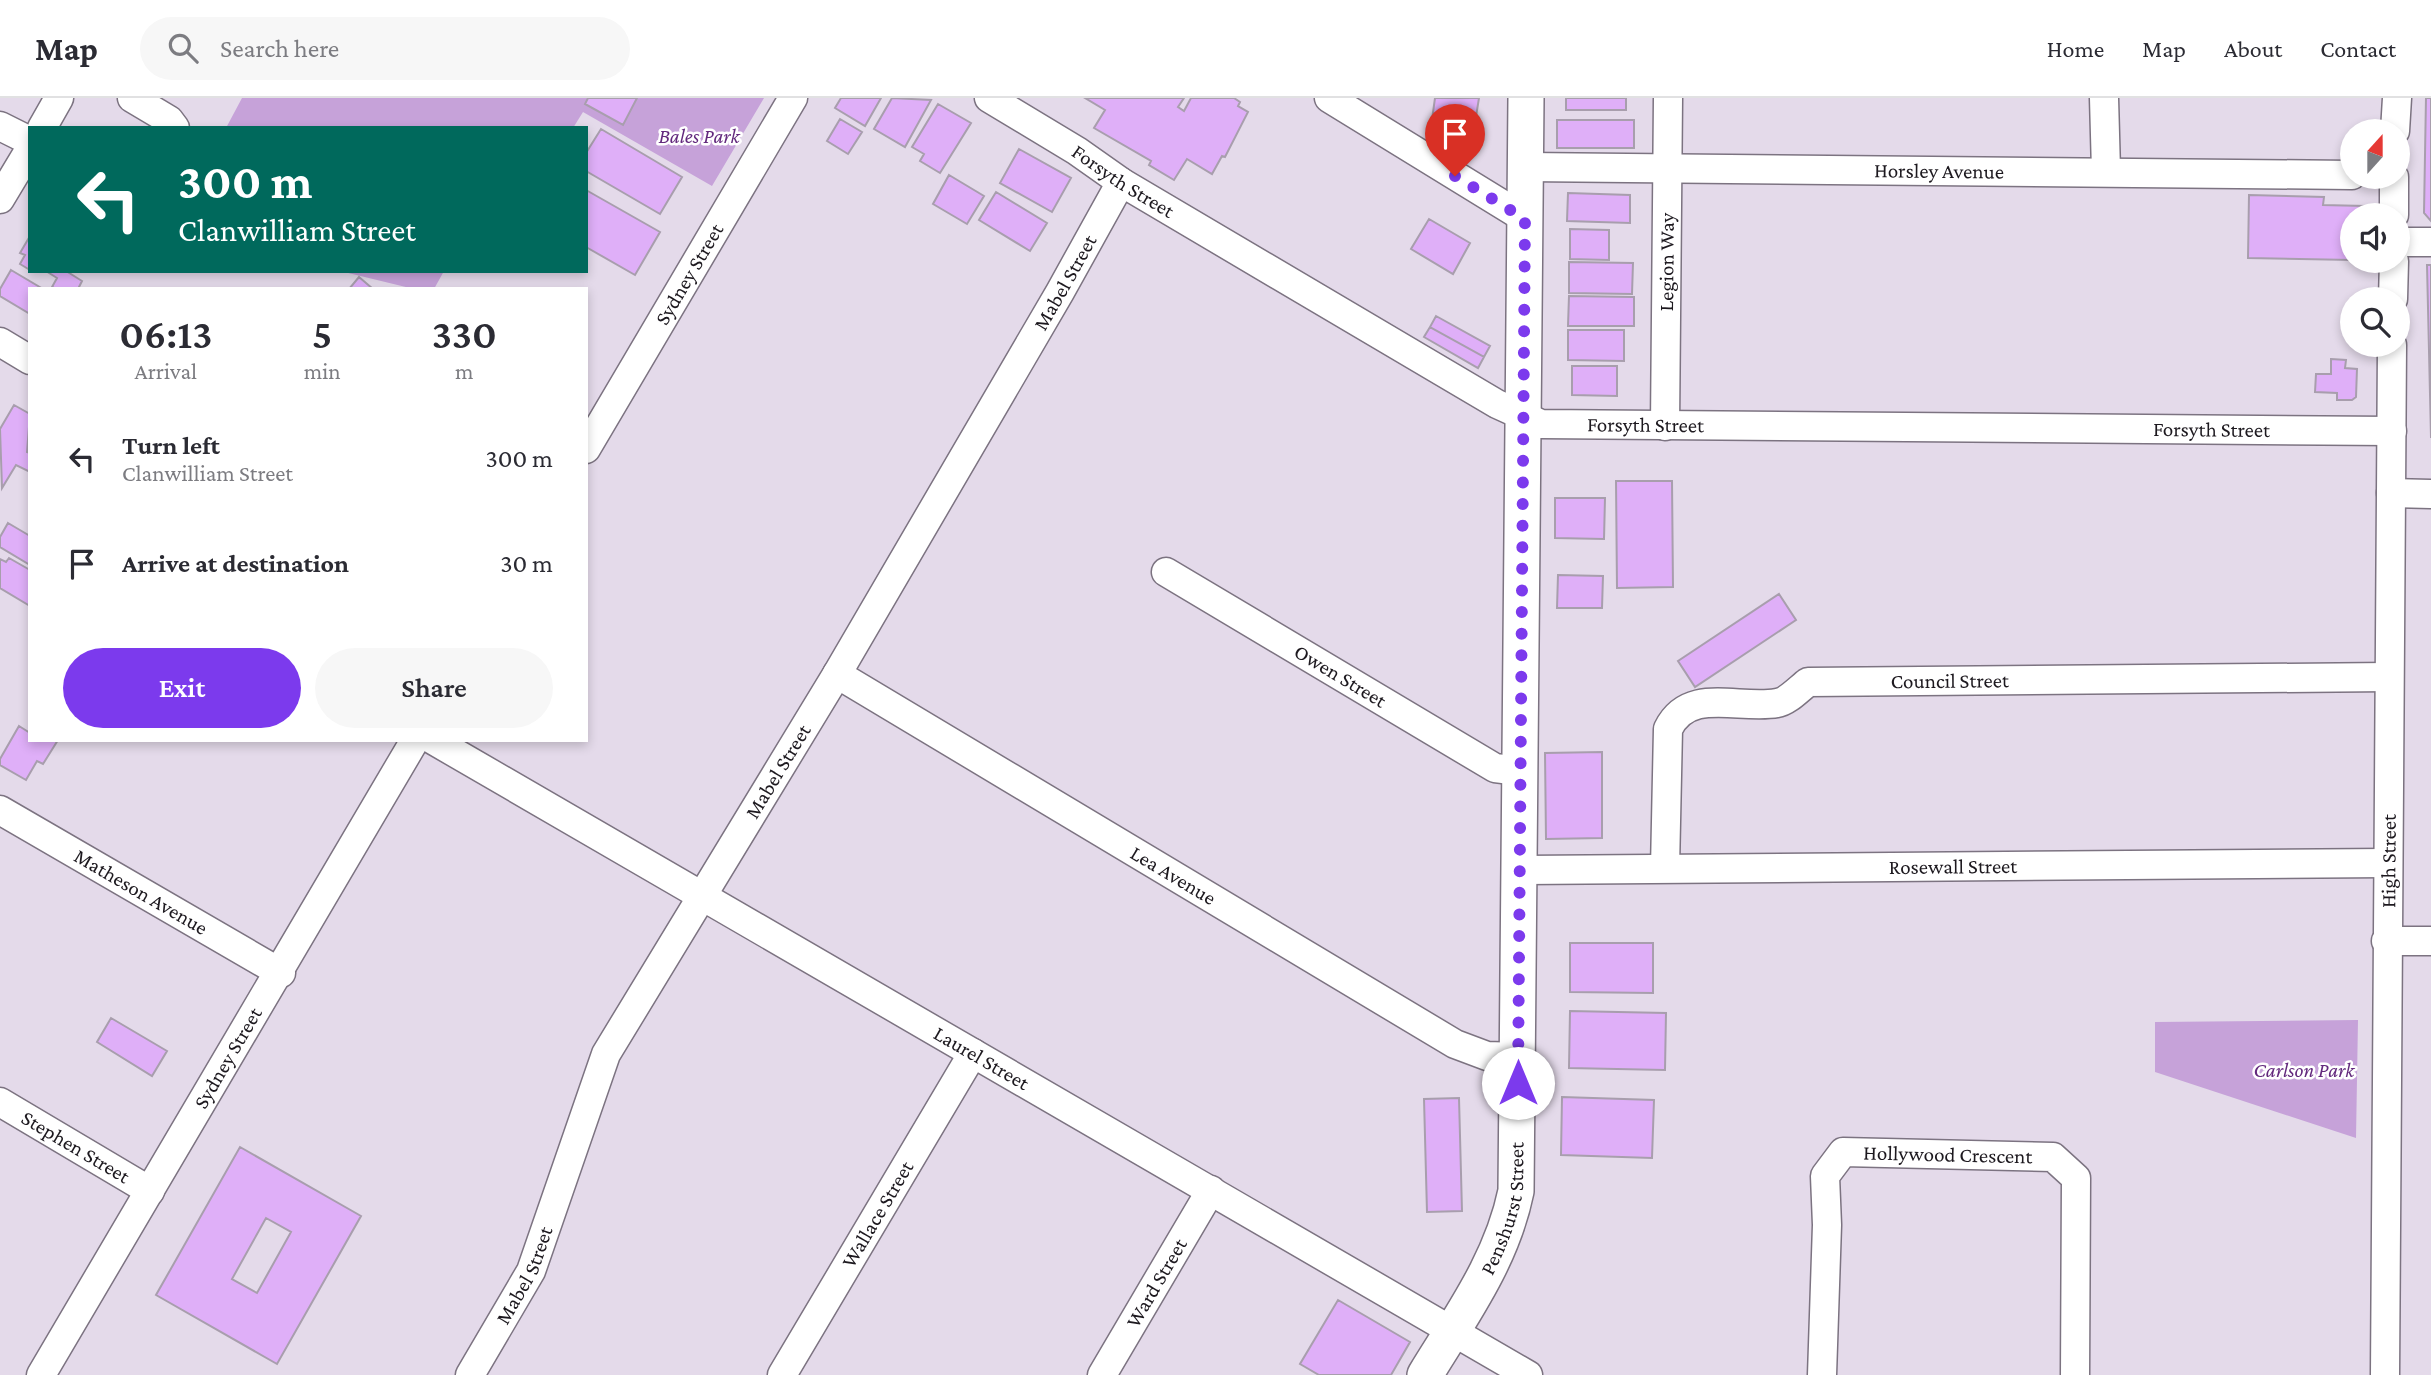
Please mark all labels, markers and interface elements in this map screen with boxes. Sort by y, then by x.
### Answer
search box [140,17,630,80]
icon: search [164,29,202,67]
text: Map [35,30,98,67]
text: Search here [220,34,339,63]
text: Home [2047,35,2104,62]
text: Map [2142,35,2186,62]
text: About [2224,35,2282,62]
text: Contact [2320,35,2396,62]
pin [1425,104,1485,176]
icon: arrive [1436,115,1474,153]
north arrow [2340,119,2410,189]
map controls [2340,119,2410,357]
park label: Bales Park [658,124,740,148]
street label: Forsyth Street [1067,139,1180,223]
icon: left [63,154,154,245]
text: 300 m [178,154,312,209]
street label: Horsley Avenue [1874,158,2004,184]
button: sound [2340,203,2410,273]
text: Clanwilliam Street [178,212,416,248]
street label: Legion Way [1654,212,1679,311]
street label: Sydney Street [650,218,729,329]
street label: Mabel Street [1028,230,1102,334]
button: search [2340,287,2410,357]
text: 06:13 [119,310,213,357]
text: 5 [312,310,332,357]
text: 330 [432,310,497,357]
text: Arrival [135,358,197,384]
text: min [304,358,341,384]
text: m [455,358,474,384]
street label: Forsyth Street [1587,412,1705,437]
street label: Forsyth Street [2153,417,2271,442]
text: Turn left [122,431,220,460]
icon: left [63,440,101,478]
text: 300 m [485,444,553,473]
text: Clanwilliam Street [122,460,293,486]
icon: arrive [63,545,101,583]
text: Arrive at destination [122,549,349,578]
text: 30 m [500,549,553,578]
street label: Owen Street [1290,639,1392,713]
button: Exit [63,648,301,728]
button: Share [315,648,553,728]
street label: Council Street [1891,668,2010,693]
street label: Mabel Street [740,719,816,823]
street label: High Street [2376,813,2401,908]
street label: Lea Avenue [1126,841,1220,910]
street label: Matheson Avenue [70,844,212,940]
street label: Rosewall Street [1889,854,2018,879]
street label: Sydney Street [189,1002,267,1113]
street label: Laurel Street [929,1021,1034,1096]
position arrow [1481,1046,1555,1120]
park label: Carlson Park [2254,1058,2355,1082]
street label: Stephen Street [17,1105,135,1189]
street label: Hollywood Crescent [1863,1140,2034,1169]
street label: Penshurst Street [1475,1141,1528,1279]
street label: Wallace Street [836,1156,919,1272]
street label: Mabel Street [491,1222,558,1328]
street label: Ward Street [1121,1233,1192,1332]

